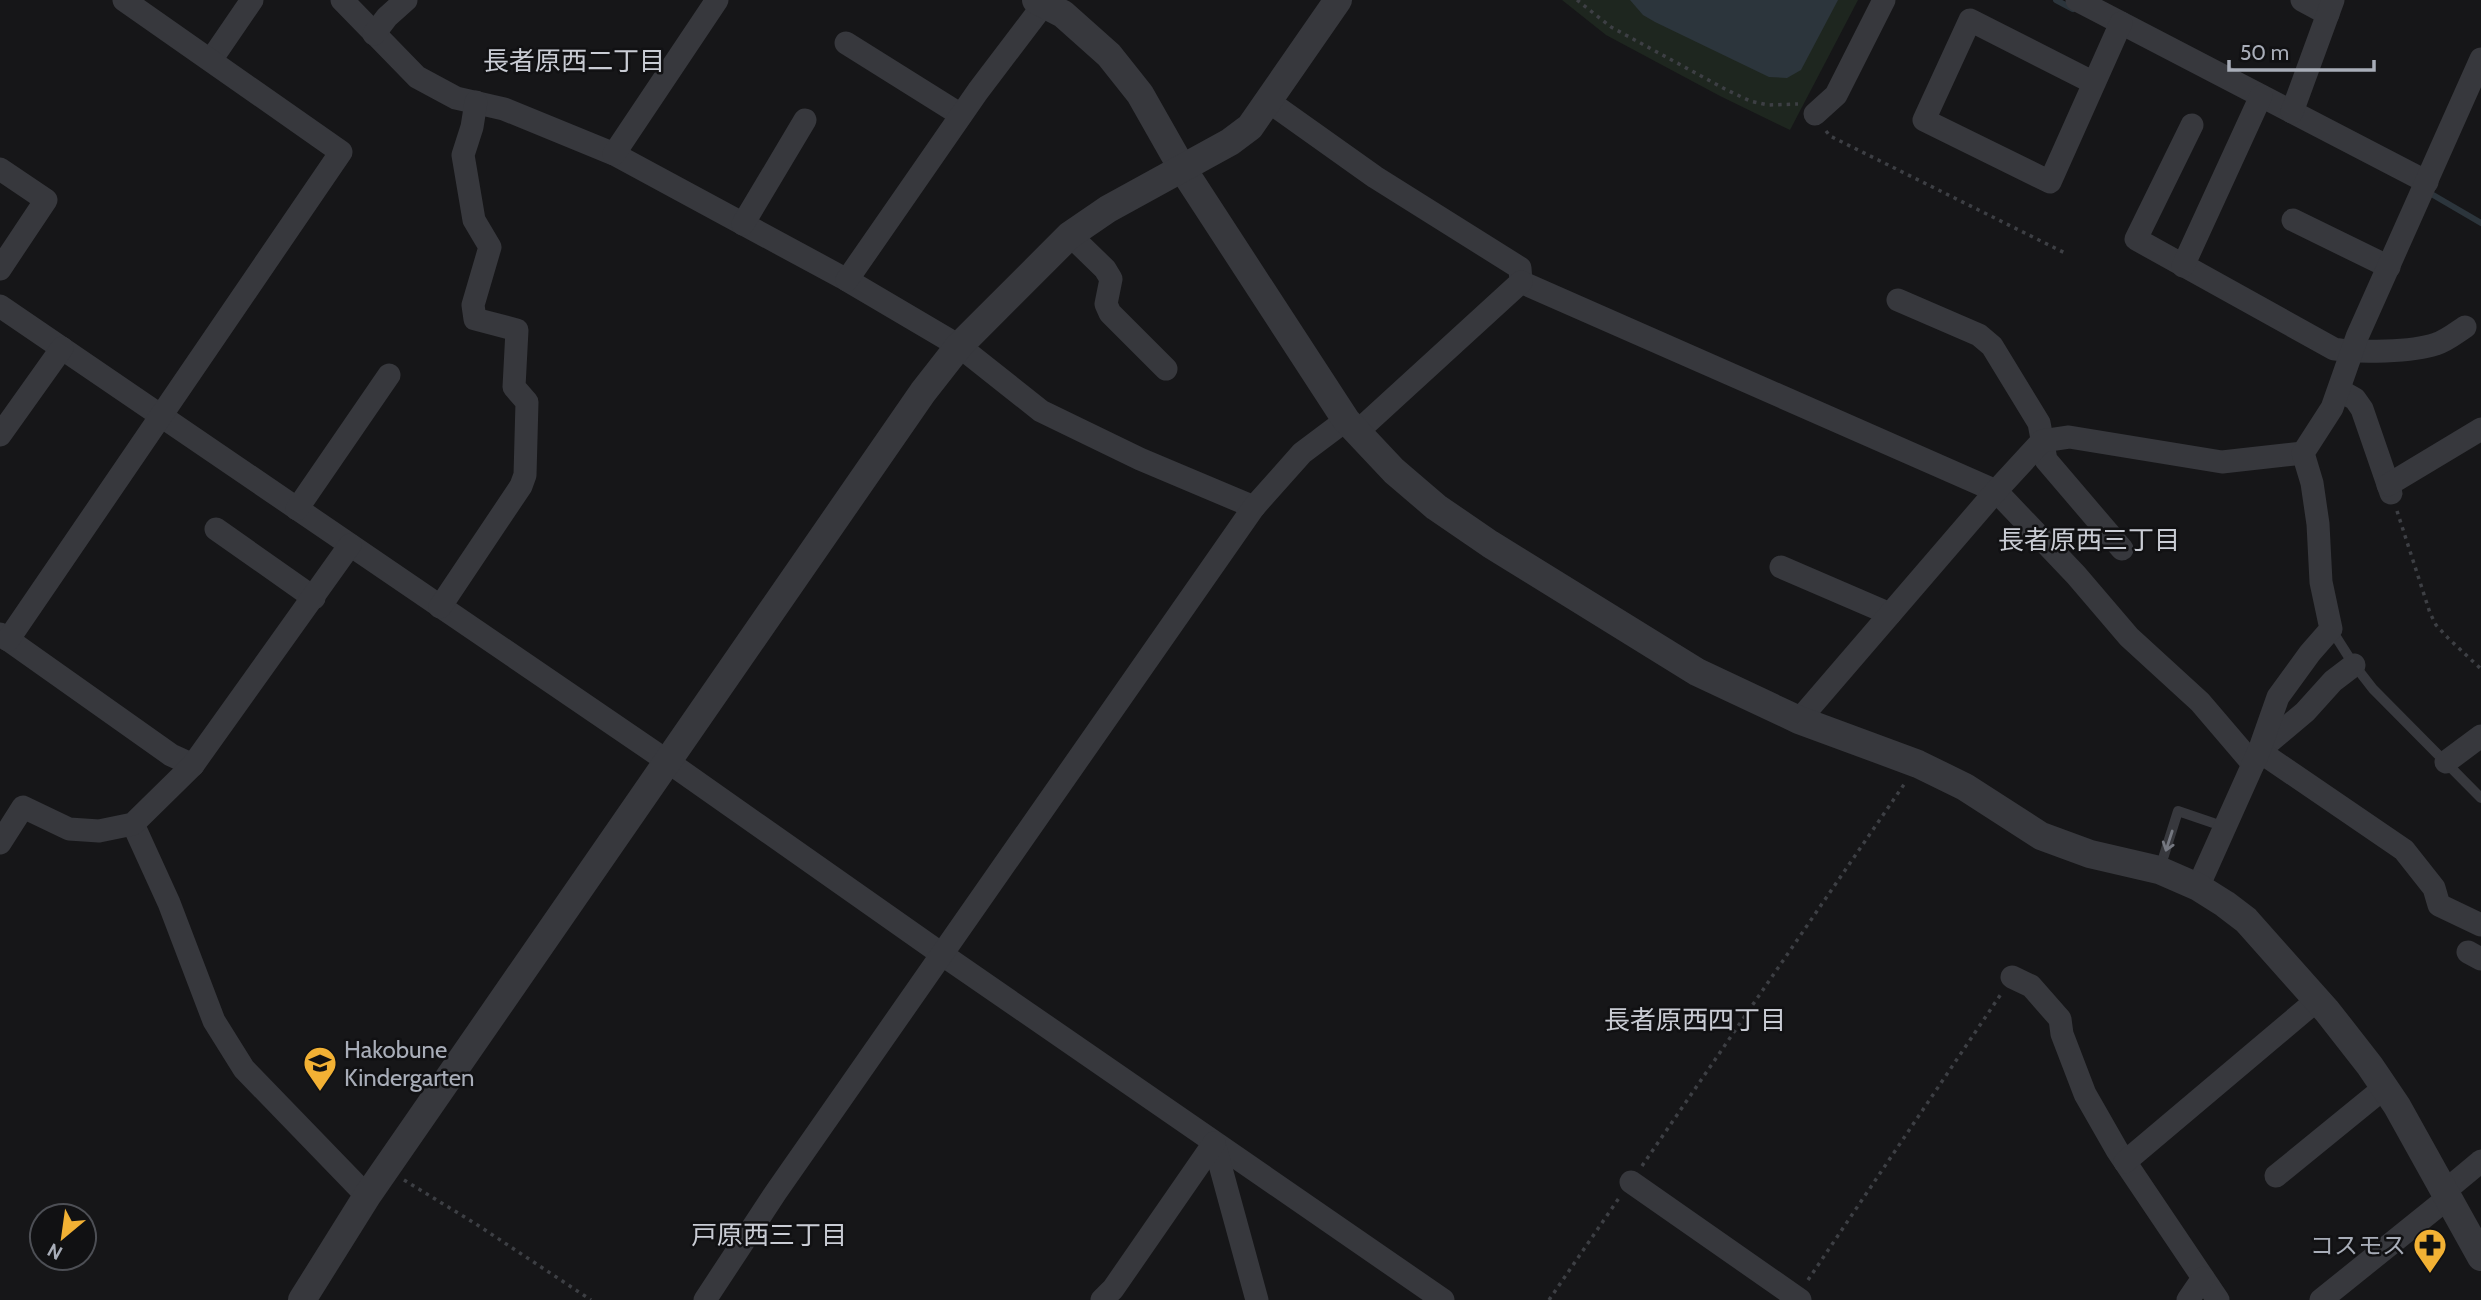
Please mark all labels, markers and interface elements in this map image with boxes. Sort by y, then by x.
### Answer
scale bar [2229,28,2374,72]
text: 50 m [2240,40,2289,65]
district label: 長者原西二丁目 [483,45,665,77]
district label: 長者原西三丁目 [1998,524,2180,556]
one-way arrow [2162,829,2174,851]
district label: 長者原西四丁目 [1604,1004,1786,1036]
place label: Hakobune Kindergarten [344,1035,474,1092]
school or university icon: Hakobune Kindergarten [301,1044,339,1093]
north arrow [28,1202,98,1272]
district label: 戸原西三丁目 [691,1219,847,1251]
pharmacy icon: コスモス [2411,1226,2449,1275]
place label: コスモス [2310,1231,2406,1260]
text: N [44,1238,66,1265]

